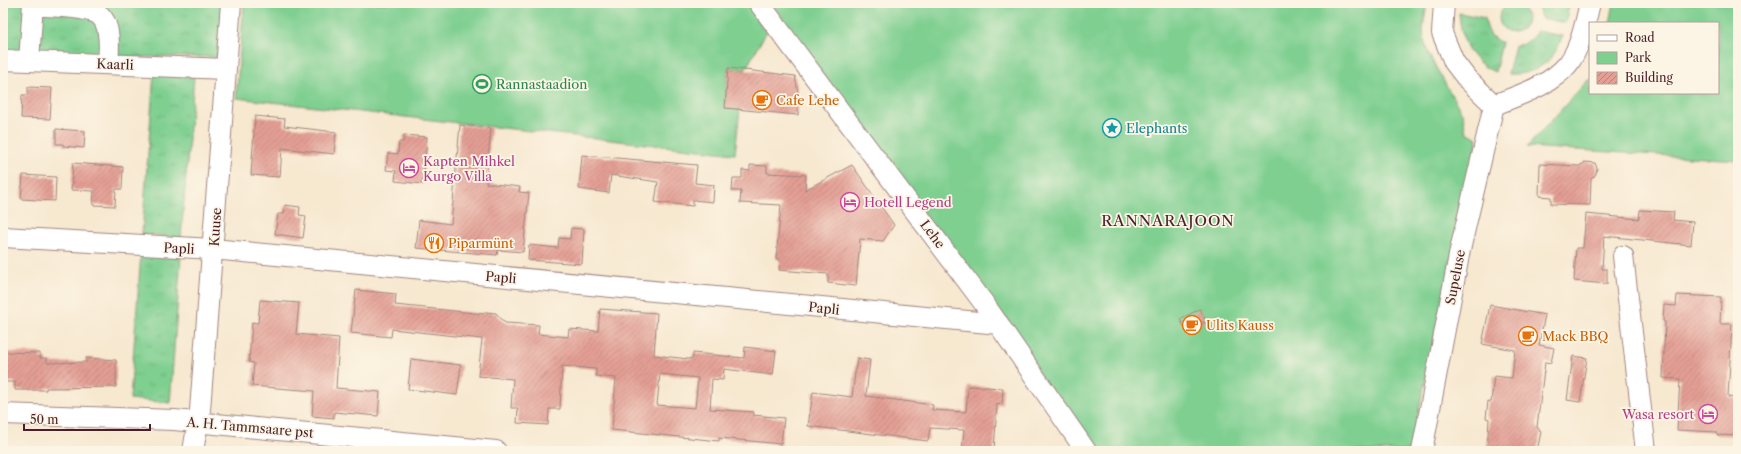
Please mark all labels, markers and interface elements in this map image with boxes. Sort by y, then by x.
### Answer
legend [1589,22,1719,94]
text: Road [1625,30,1655,45]
text: Park [1625,50,1652,65]
street label: Kaarli [96,55,134,73]
text: Building [1625,70,1673,85]
sports icon: Rannastaadion [471,73,493,95]
place label: Rannastaadion [496,76,587,92]
cafe icon: Cafe Lehe [751,89,773,111]
place label: Cafe Lehe [776,92,839,108]
place icon: Elephants [1101,117,1123,139]
place label: Elephants [1126,120,1188,136]
place label: Kapten Mihkel Kurgo Villa [423,153,515,184]
hotel icon: Kapten Mihkel Kurgo Villa [398,157,420,179]
hotel icon: Hotell Legend [839,191,861,213]
place label: Hotell Legend [864,194,952,210]
street label: Kuuse [206,207,224,247]
district label: RANNARAJOON [1101,211,1235,230]
street label: Lehe [917,217,949,251]
restaurant icon: Piparmünt [423,232,445,254]
place label: Piparmünt [448,235,514,251]
street label: Papli [163,239,195,257]
street label: Supeluse [1442,248,1468,306]
street label: Papli [485,268,517,286]
street label: Papli [808,298,840,318]
cafe icon: Ulits Kauss [1181,314,1203,336]
place label: Ulits Kauss [1206,317,1274,333]
cafe icon: Mack BBQ [1517,325,1539,347]
place label: Mack BBQ [1542,328,1609,344]
hotel icon: Wasa resort [1697,403,1719,425]
scale bar [24,406,150,432]
place label: Wasa resort [1621,406,1694,422]
text: 50 m [30,412,59,427]
street label: A. H. Tammsaare pst [185,413,315,441]

